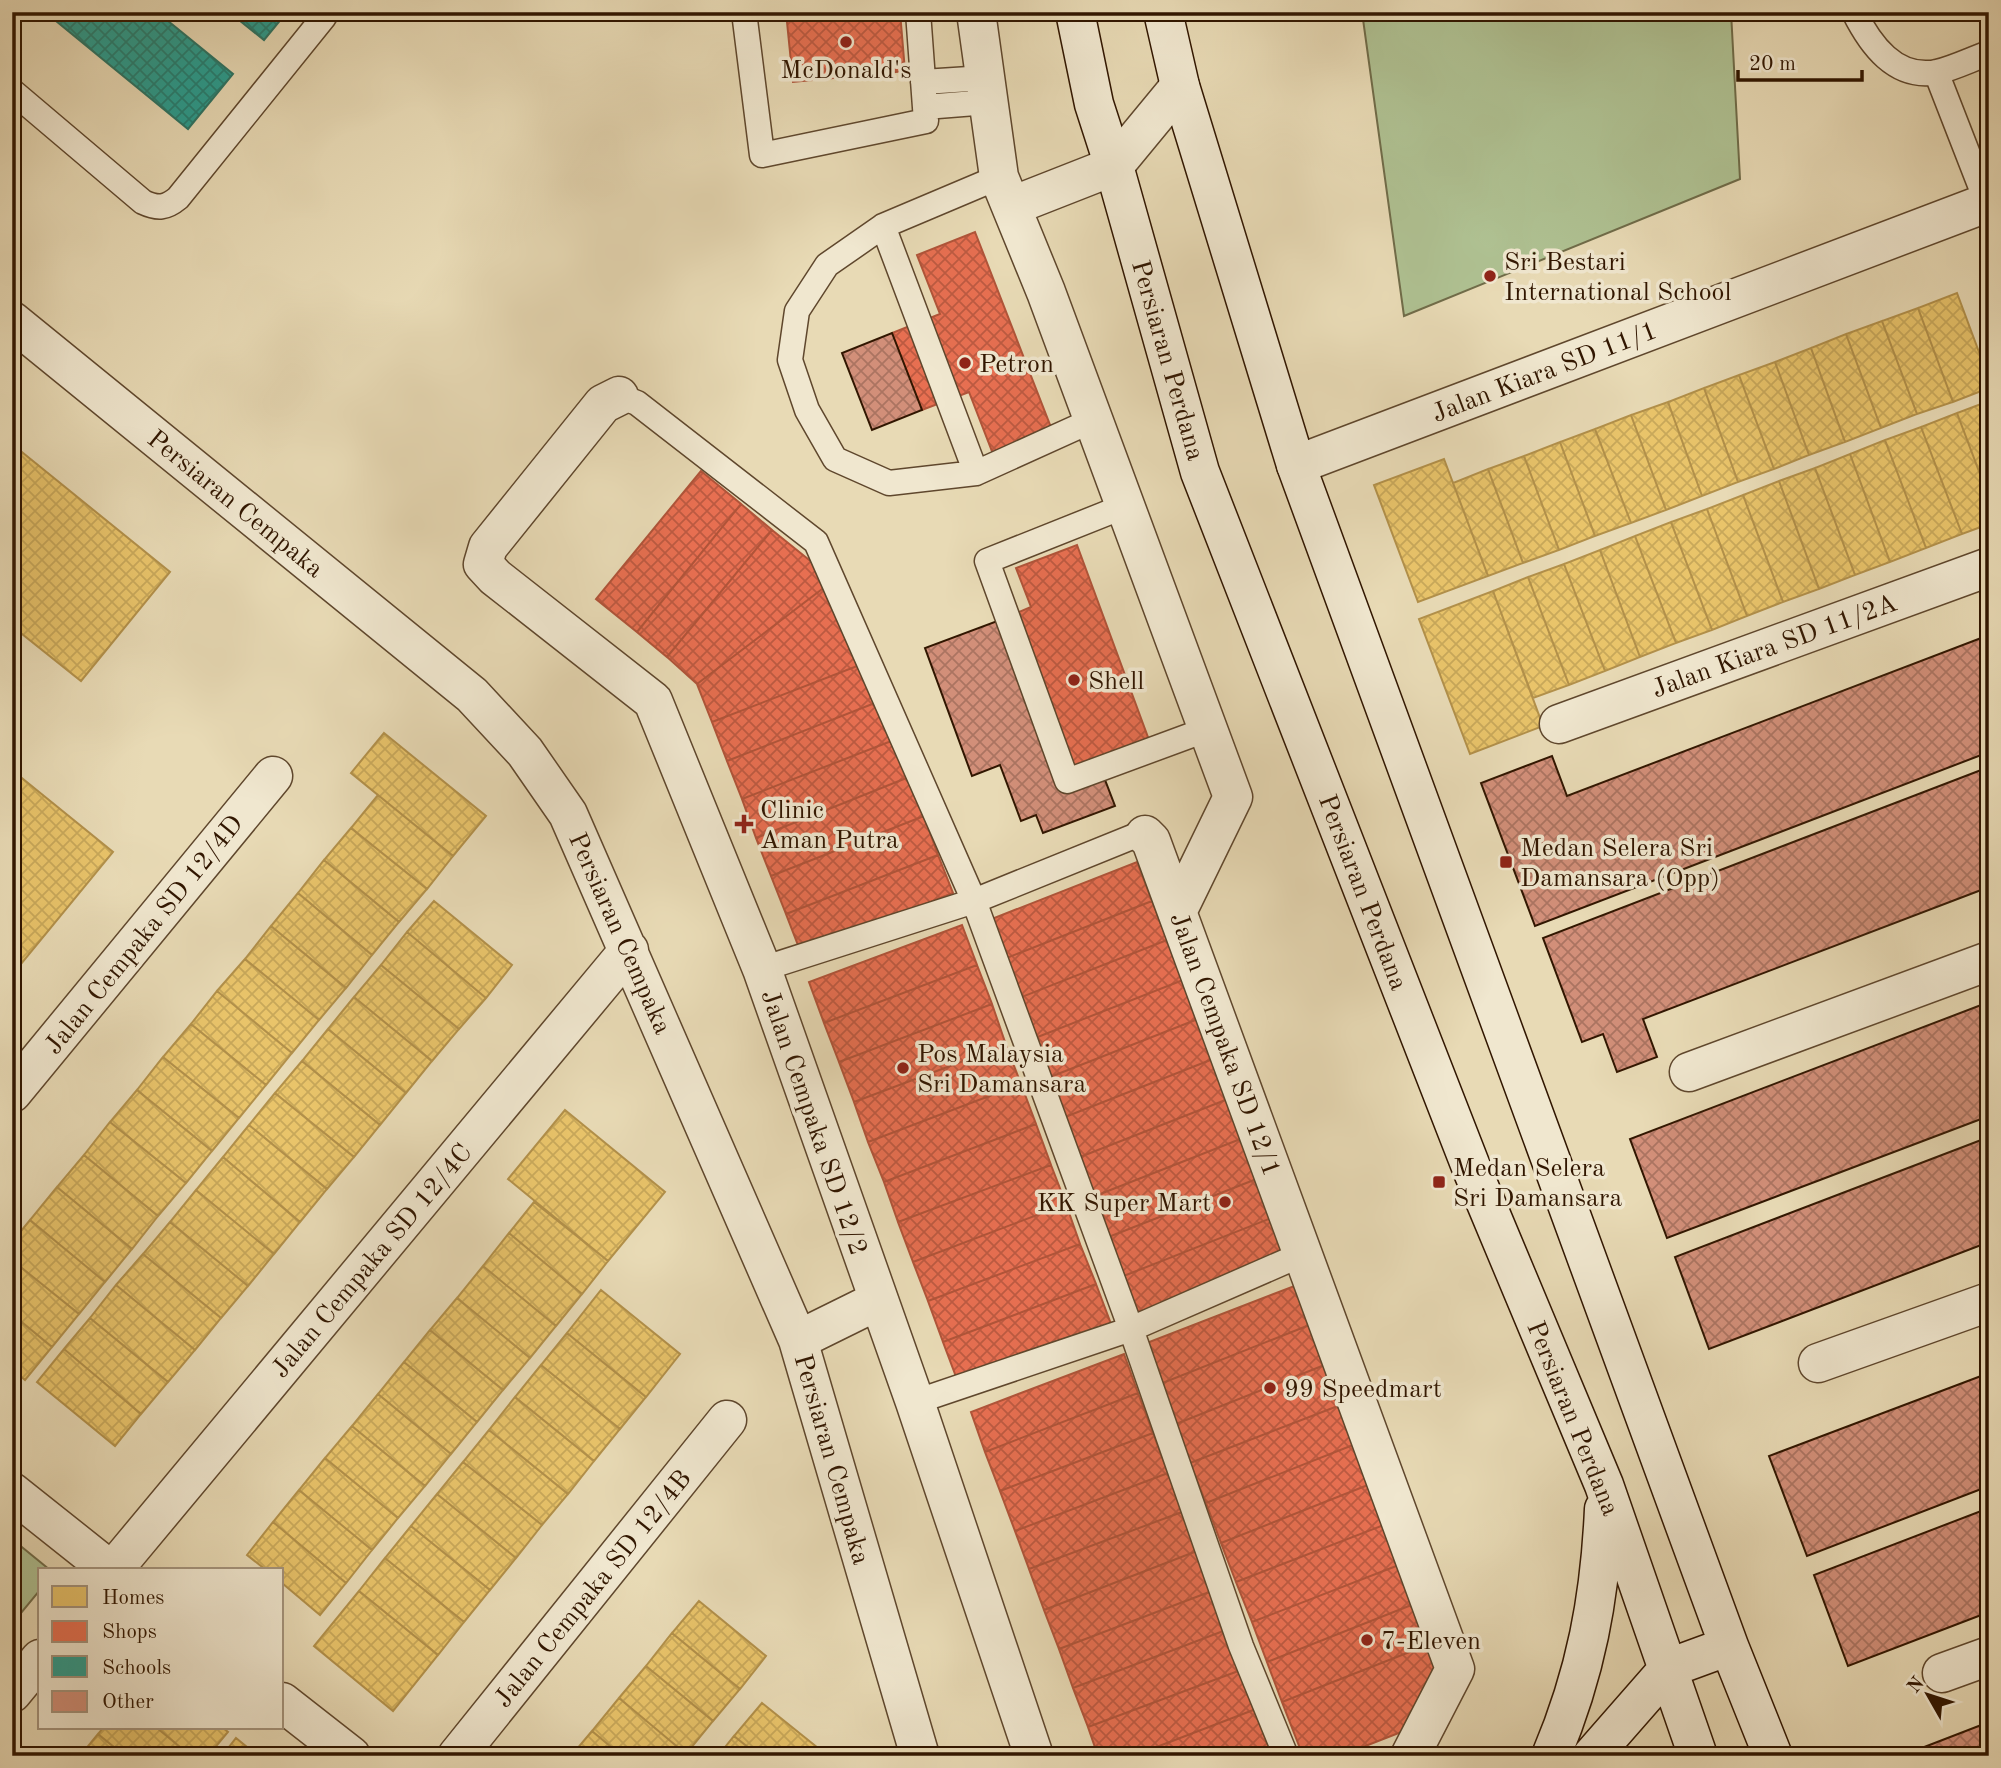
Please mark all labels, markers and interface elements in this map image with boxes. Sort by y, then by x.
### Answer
marker: McDonald's [838,34,854,50]
scale bar [1738,38,1863,82]
text: 20 m [1749,54,1796,75]
place label: McDonald's [780,58,912,84]
place label: Sri Bestari International School [1504,250,1732,306]
street label: Persiaran Perdana [1126,257,1208,464]
marker: Sri Bestari International School [1482,268,1498,284]
street label: Jalan Kiara SD 11/1 [1428,318,1661,428]
place label: Petron [979,352,1054,378]
marker: Petron [957,355,973,371]
street label: Persiaran Cempaka [142,426,328,583]
street label: Jalan Kiara SD 11/2A [1649,590,1901,703]
place label: Shell [1088,669,1144,695]
marker: Shell [1066,672,1082,688]
street label: Persiaran Perdana [1313,791,1411,994]
place label: Clinic Aman Putra [760,798,899,854]
street label: Jalan Cempaka SD 12/4D [40,811,249,1060]
marker: Clinic Aman Putra [734,814,754,834]
street label: Persiaran Cempaka [563,829,675,1039]
place label: Medan Selera Sri Damansara (Opp) [1520,836,1720,892]
marker: Medan Selera Sri Damansara (Opp) [1498,854,1514,870]
street label: Jalan Cempaka SD 12/1 [1164,909,1284,1180]
street label: Jalan Cempaka SD 12/2 [755,987,871,1259]
place label: Pos Malaysia Sri Damansara [917,1042,1087,1098]
marker: Pos Malaysia Sri Damansara [895,1060,911,1076]
street label: Jalan Cempaka SD 12/4C [267,1140,478,1383]
place label: Medan Selera Sri Damansara [1453,1156,1623,1212]
marker: Medan Selera Sri Damansara [1431,1174,1447,1190]
place label: KK Super Mart [1037,1191,1211,1217]
marker: KK Super Mart [1217,1194,1233,1210]
street label: Persiaran Perdana [1521,1318,1623,1520]
street label: Persiaran Cempaka [789,1351,874,1568]
place label: 99 Speedmart [1284,1377,1442,1403]
marker: 99 Speedmart [1262,1380,1278,1396]
street label: Jalan Cempaka SD 12/4B [490,1466,697,1713]
legend [38,1568,284,1730]
text: Homes [102,1588,164,1609]
text: Shops [102,1622,157,1643]
place label: 7-Eleven [1381,1629,1481,1655]
marker: 7-Eleven [1359,1632,1375,1648]
text: Schools [102,1658,171,1679]
north arrow [1892,1660,1962,1730]
text: N [1905,1674,1929,1697]
text: Other [102,1692,154,1713]

